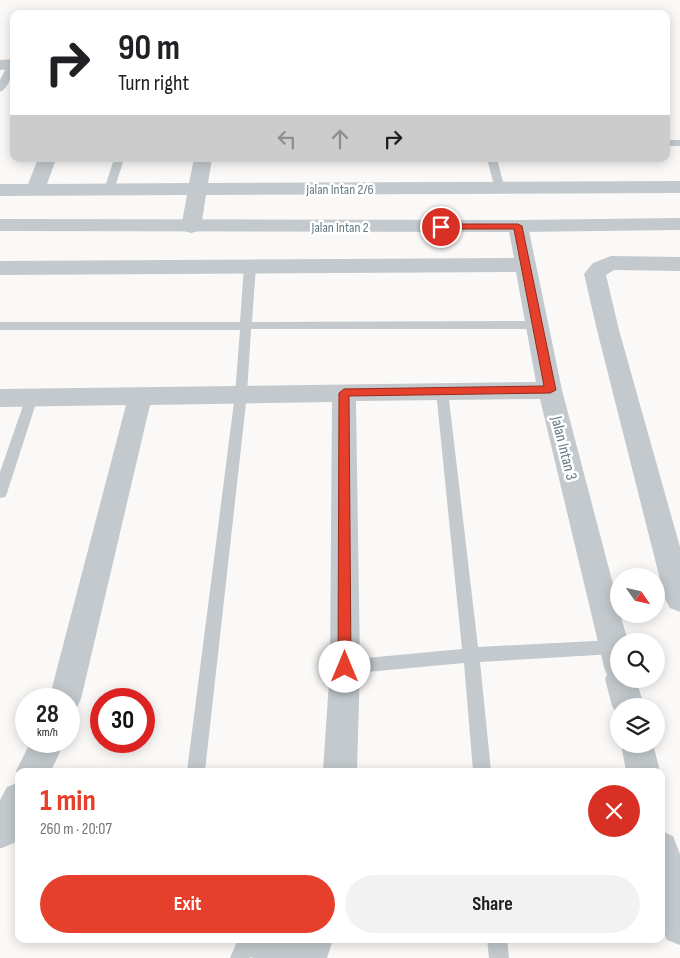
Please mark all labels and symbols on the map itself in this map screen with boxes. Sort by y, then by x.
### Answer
street label: Jalan Intan 2/6 [305,181,374,198]
pin [420,206,462,248]
street label: Jalan Intan 2 [311,219,369,236]
street label: Jalan Intan 3 [546,413,581,482]
north arrow [610,568,665,622]
position arrow [318,640,370,692]
speed limit sign: 30 [90,688,155,753]

